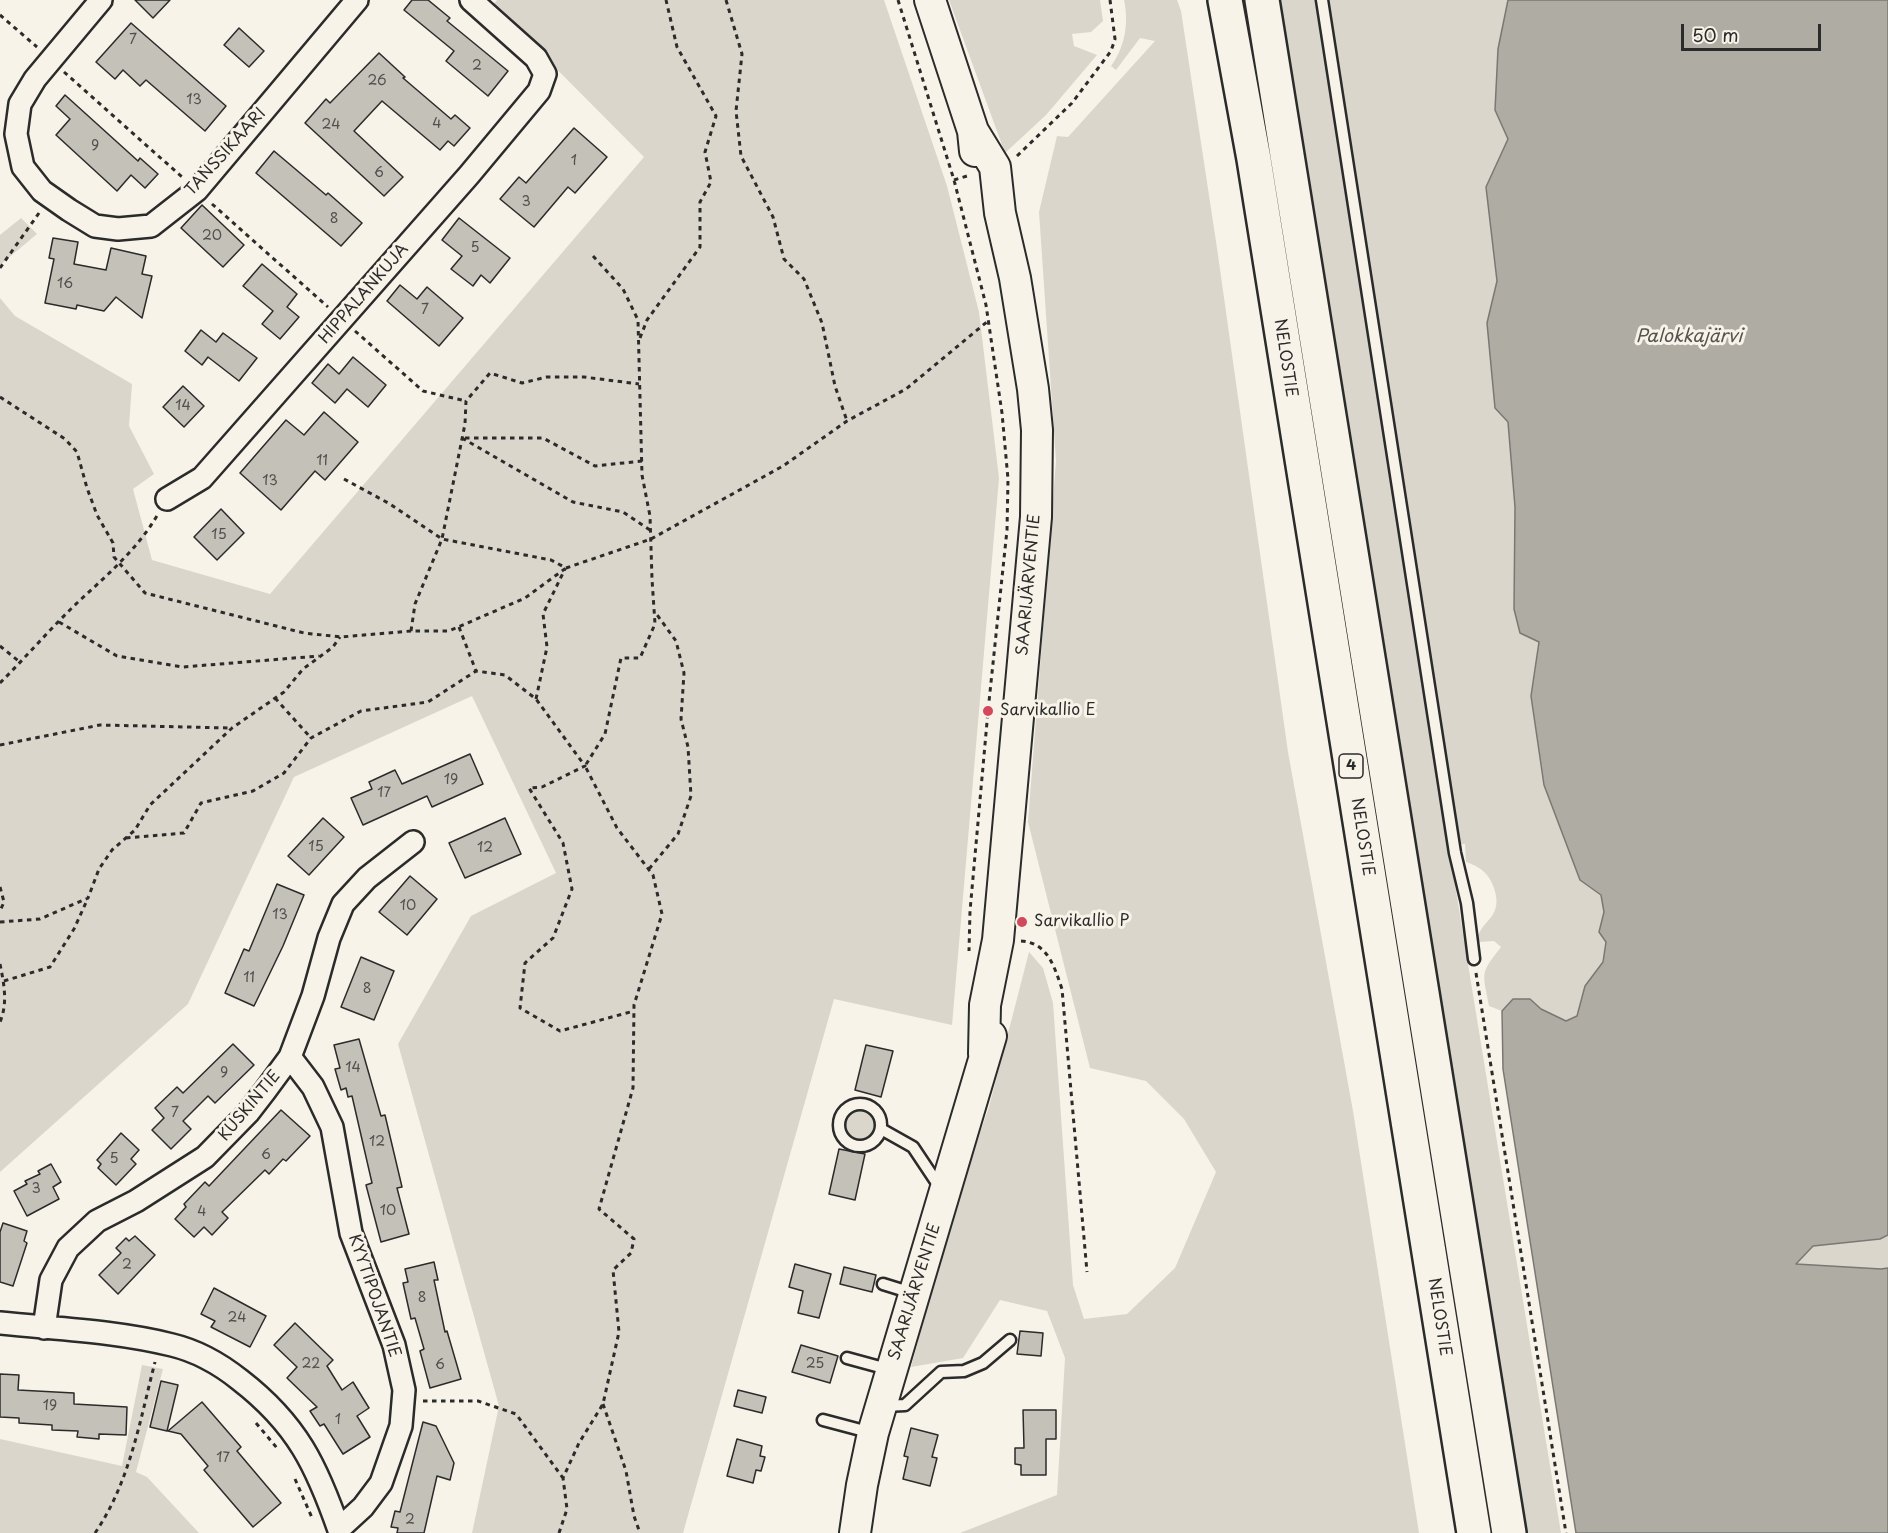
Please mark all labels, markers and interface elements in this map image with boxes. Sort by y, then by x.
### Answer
scale bar [1684,12,1824,50]
text: 50 m [1692,21,1739,48]
house number: 7 [129,32,137,48]
house number: 2 [472,58,482,74]
house number: 26 [367,73,387,89]
house number: 13 [186,92,202,108]
street label: TANSSIKAARI [182,104,270,200]
house number: 4 [432,116,442,132]
house number: 24 [322,117,340,133]
house number: 9 [91,138,99,154]
house number: 1 [571,153,577,169]
house number: 6 [374,165,384,181]
house number: 3 [521,194,531,210]
house number: 8 [330,211,338,227]
house number: 20 [202,228,222,244]
street label: HIPPALANKUJA [315,240,413,348]
house number: 5 [470,240,480,256]
house number: 16 [57,276,73,292]
house number: 7 [421,302,429,318]
street label: NELOSTIE [1269,317,1301,399]
water label: Palokkajärvi [1636,326,1742,348]
house number: 14 [175,398,191,414]
house number: 11 [316,453,328,469]
house number: 13 [262,473,278,489]
street label: SAARIJÄRVENTIE [1013,513,1045,657]
house number: 15 [211,527,227,543]
place label: Sarvikallio E [1000,701,1095,721]
marker: Sarvikallio E [981,704,995,718]
road number: 4 [1339,754,1363,778]
house number: 19 [444,772,458,788]
house number: 17 [377,785,391,801]
street label: NELOSTIE [1346,796,1378,878]
house number: 15 [308,839,324,855]
house number: 12 [477,840,493,856]
house number: 10 [400,898,416,914]
house number: 13 [272,907,288,923]
place label: Sarvikallio P [1034,912,1129,932]
marker: Sarvikallio P [1015,915,1029,929]
house number: 11 [243,970,255,986]
house number: 8 [363,981,371,997]
house number: 14 [345,1060,361,1076]
house number: 9 [220,1065,228,1081]
street label: KUSKINTIE [215,1067,285,1145]
house number: 7 [171,1105,179,1121]
house number: 12 [369,1134,385,1150]
house number: 6 [261,1147,271,1163]
house number: 5 [109,1151,119,1167]
house number: 3 [31,1181,41,1197]
house number: 10 [380,1203,396,1219]
house number: 4 [197,1204,207,1220]
street label: SAARIJÄRVENTIE [885,1221,945,1363]
street label: KYYTIPOJANTIE [344,1232,404,1360]
house number: 2 [122,1257,132,1273]
street label: NELOSTIE [1423,1276,1455,1358]
house number: 8 [418,1290,426,1306]
house number: 24 [228,1310,246,1326]
house number: 22 [302,1356,320,1372]
house number: 25 [806,1356,824,1372]
house number: 6 [435,1357,445,1373]
house number: 19 [43,1398,57,1414]
house number: 1 [335,1412,341,1428]
house number: 17 [216,1450,230,1466]
house number: 2 [405,1512,415,1528]

